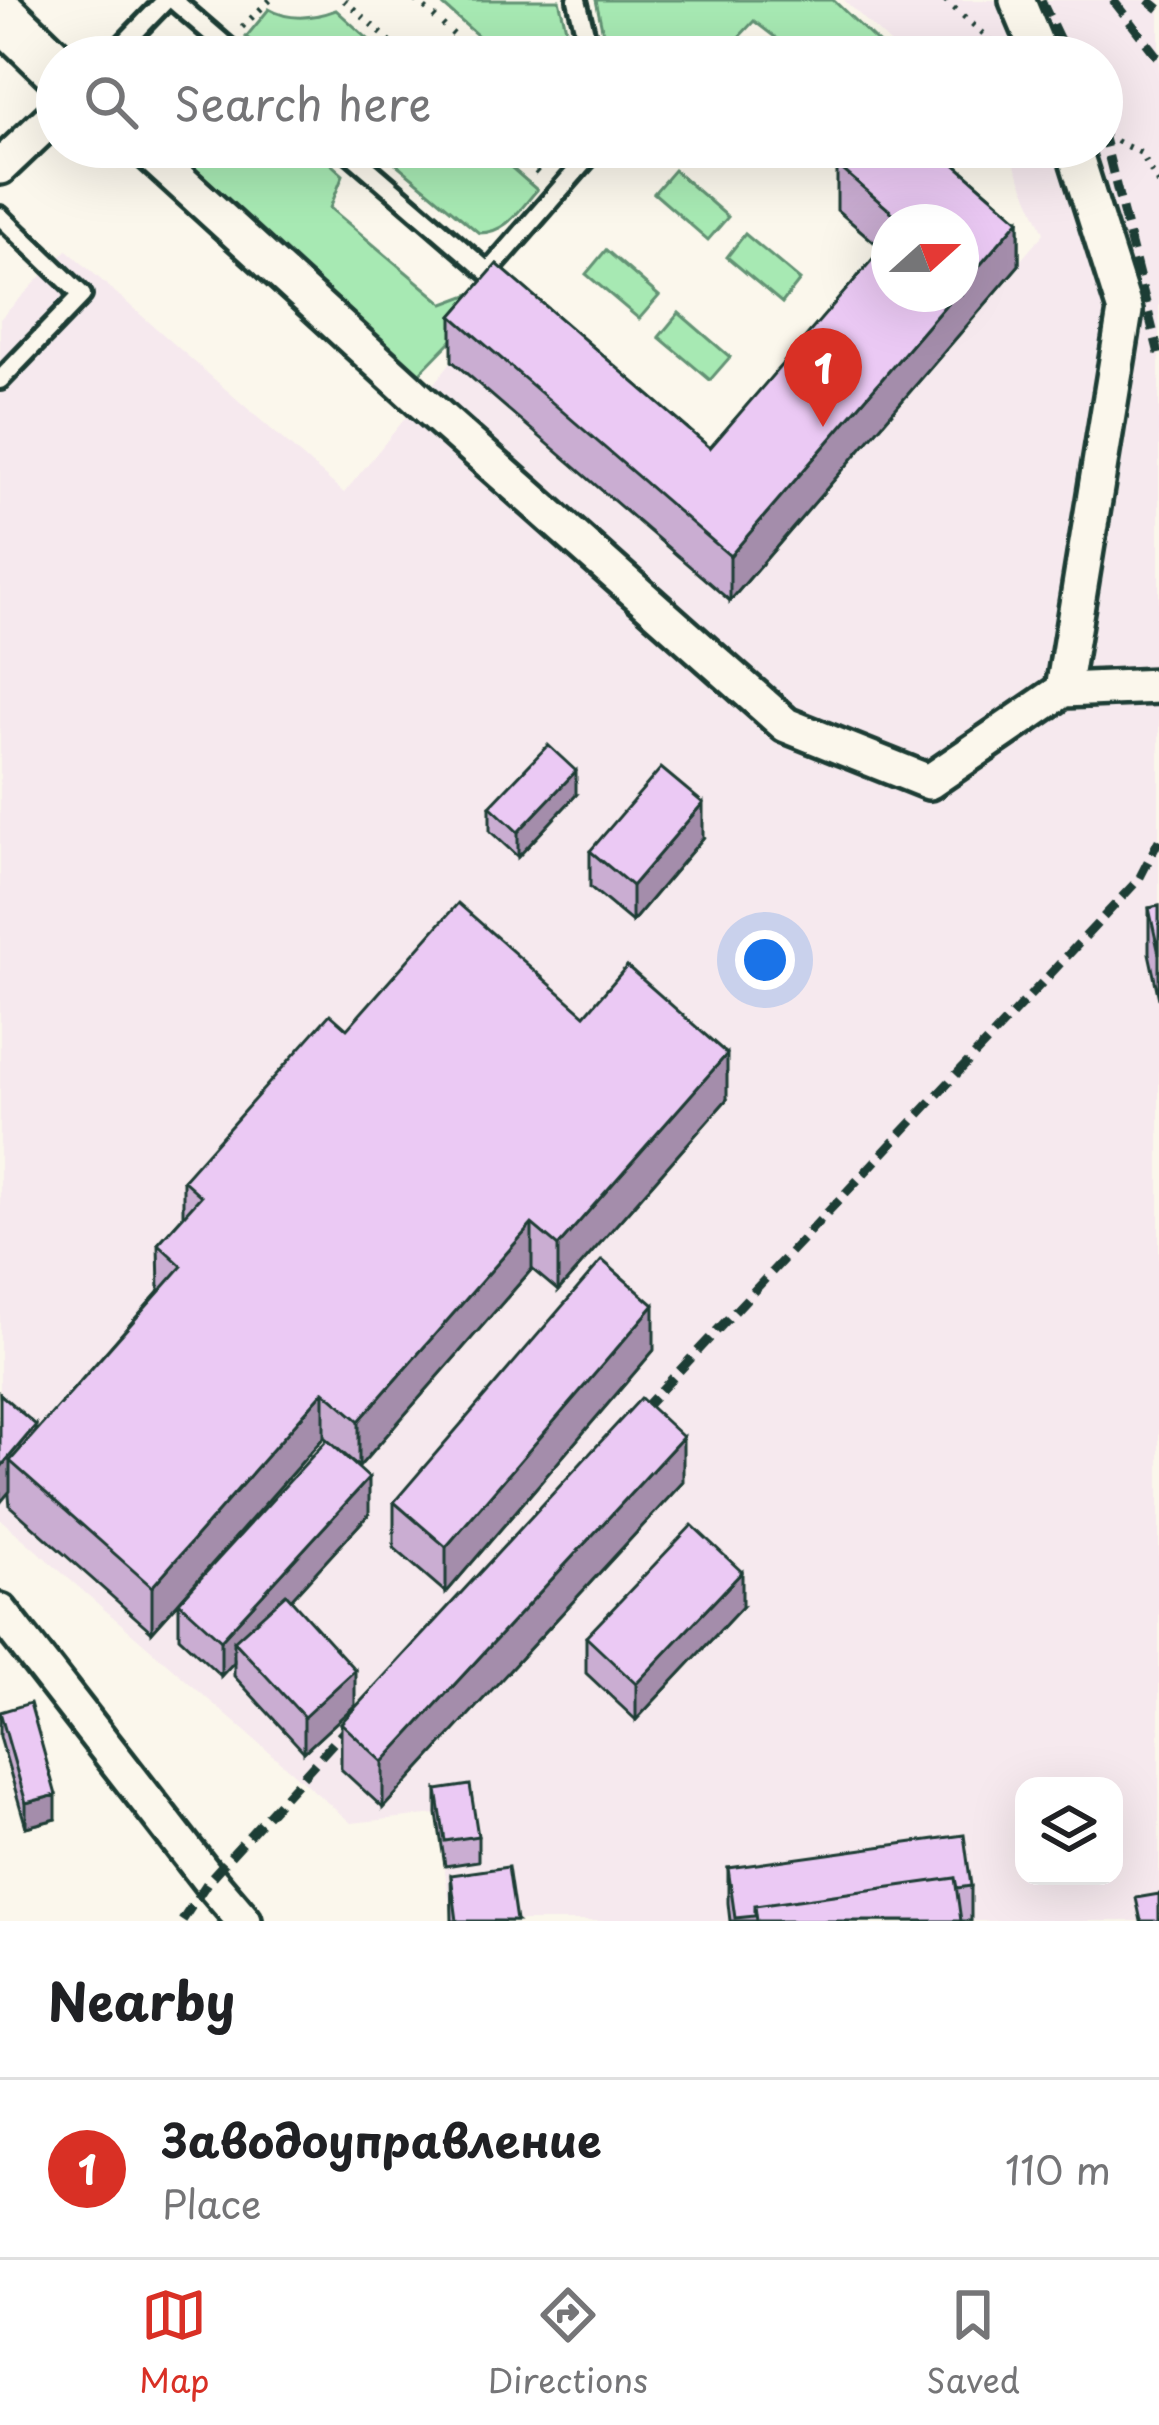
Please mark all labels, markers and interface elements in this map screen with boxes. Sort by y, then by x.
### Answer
search box [36,36,1123,168]
text: Search here [174,68,431,136]
icon: search [78,69,144,135]
north arrow [871,204,979,312]
pin: 1 [784,328,862,427]
your location [735,930,795,990]
map controls [1015,1777,1123,1885]
button: layers [1015,1777,1123,1885]
text: Nearby [48,1961,235,2038]
text: Заводоуправление [162,2105,602,2173]
text: 1 [78,2139,96,2198]
text: 110 m [1005,2139,1111,2198]
text: Place [162,2173,262,2232]
tab: Map [139,2282,210,2404]
tab: Directions [488,2282,648,2404]
tab: Saved [926,2282,1020,2404]

